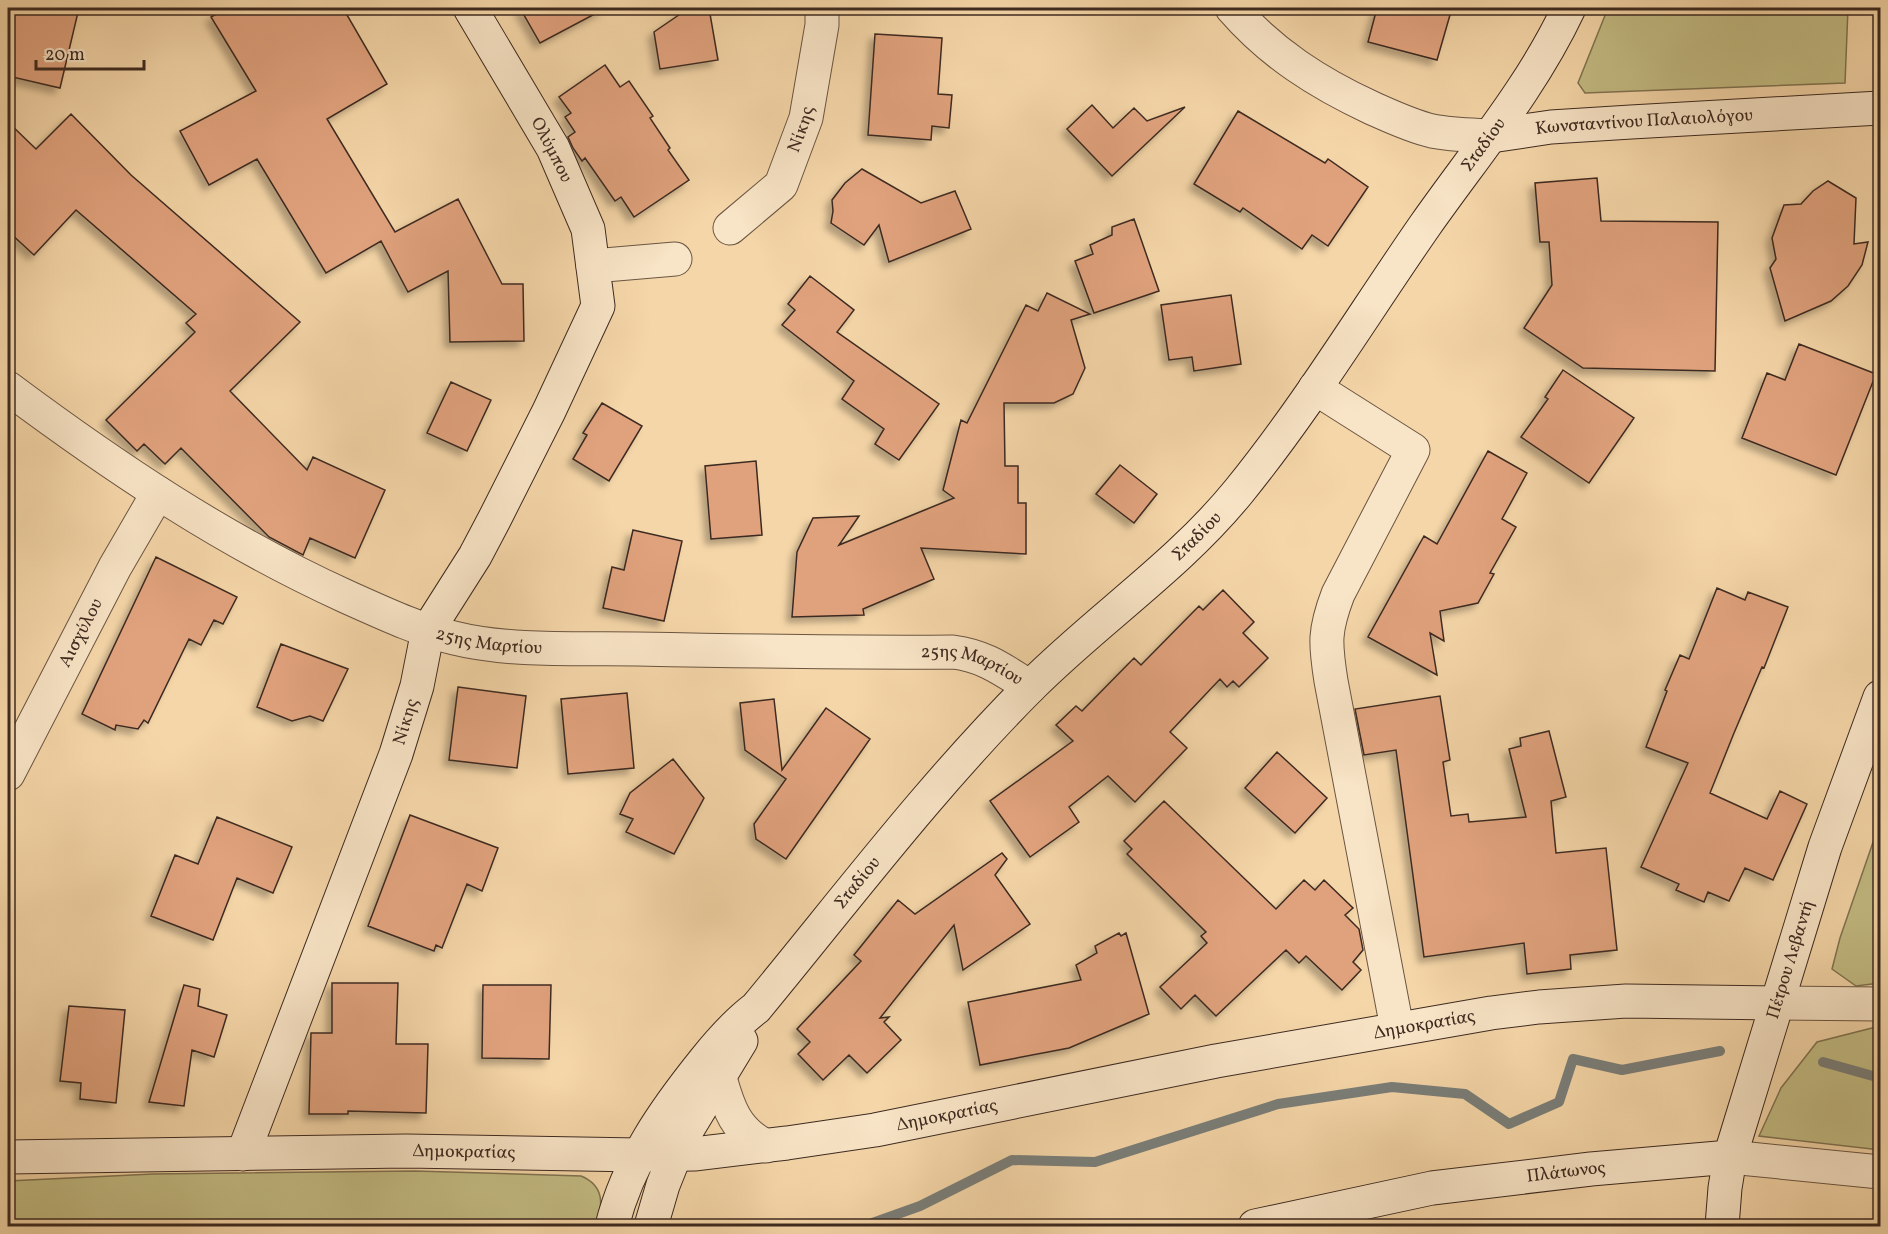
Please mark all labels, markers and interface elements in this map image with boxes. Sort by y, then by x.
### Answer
scale bar [36,33,144,71]
text: 20 m [45,43,85,68]
street label: Κωνσταντίνου Παλαιολόγου [1534,103,1754,142]
street label: Νίκης [782,104,820,156]
street label: Ολύμπου [524,113,578,187]
street label: Σταδίου [1456,113,1512,177]
street label: Σταδίου [1167,506,1228,567]
street label: Αισχύλου [53,594,109,672]
street label: 25ης Μαρτίου [433,621,543,661]
street label: 25ης Μαρτίου [921,639,1028,692]
street label: Νίκης [387,695,425,748]
street label: Σταδίου [829,851,887,915]
street label: Πέτρου Λεβαντή [1760,897,1821,1022]
street label: Δημοκρατίας [1371,1003,1477,1046]
street label: Δημοκρατίας [894,1093,1000,1138]
street label: Δημοκρατίας [412,1139,516,1165]
street label: Πλάτωνος [1525,1155,1607,1189]

